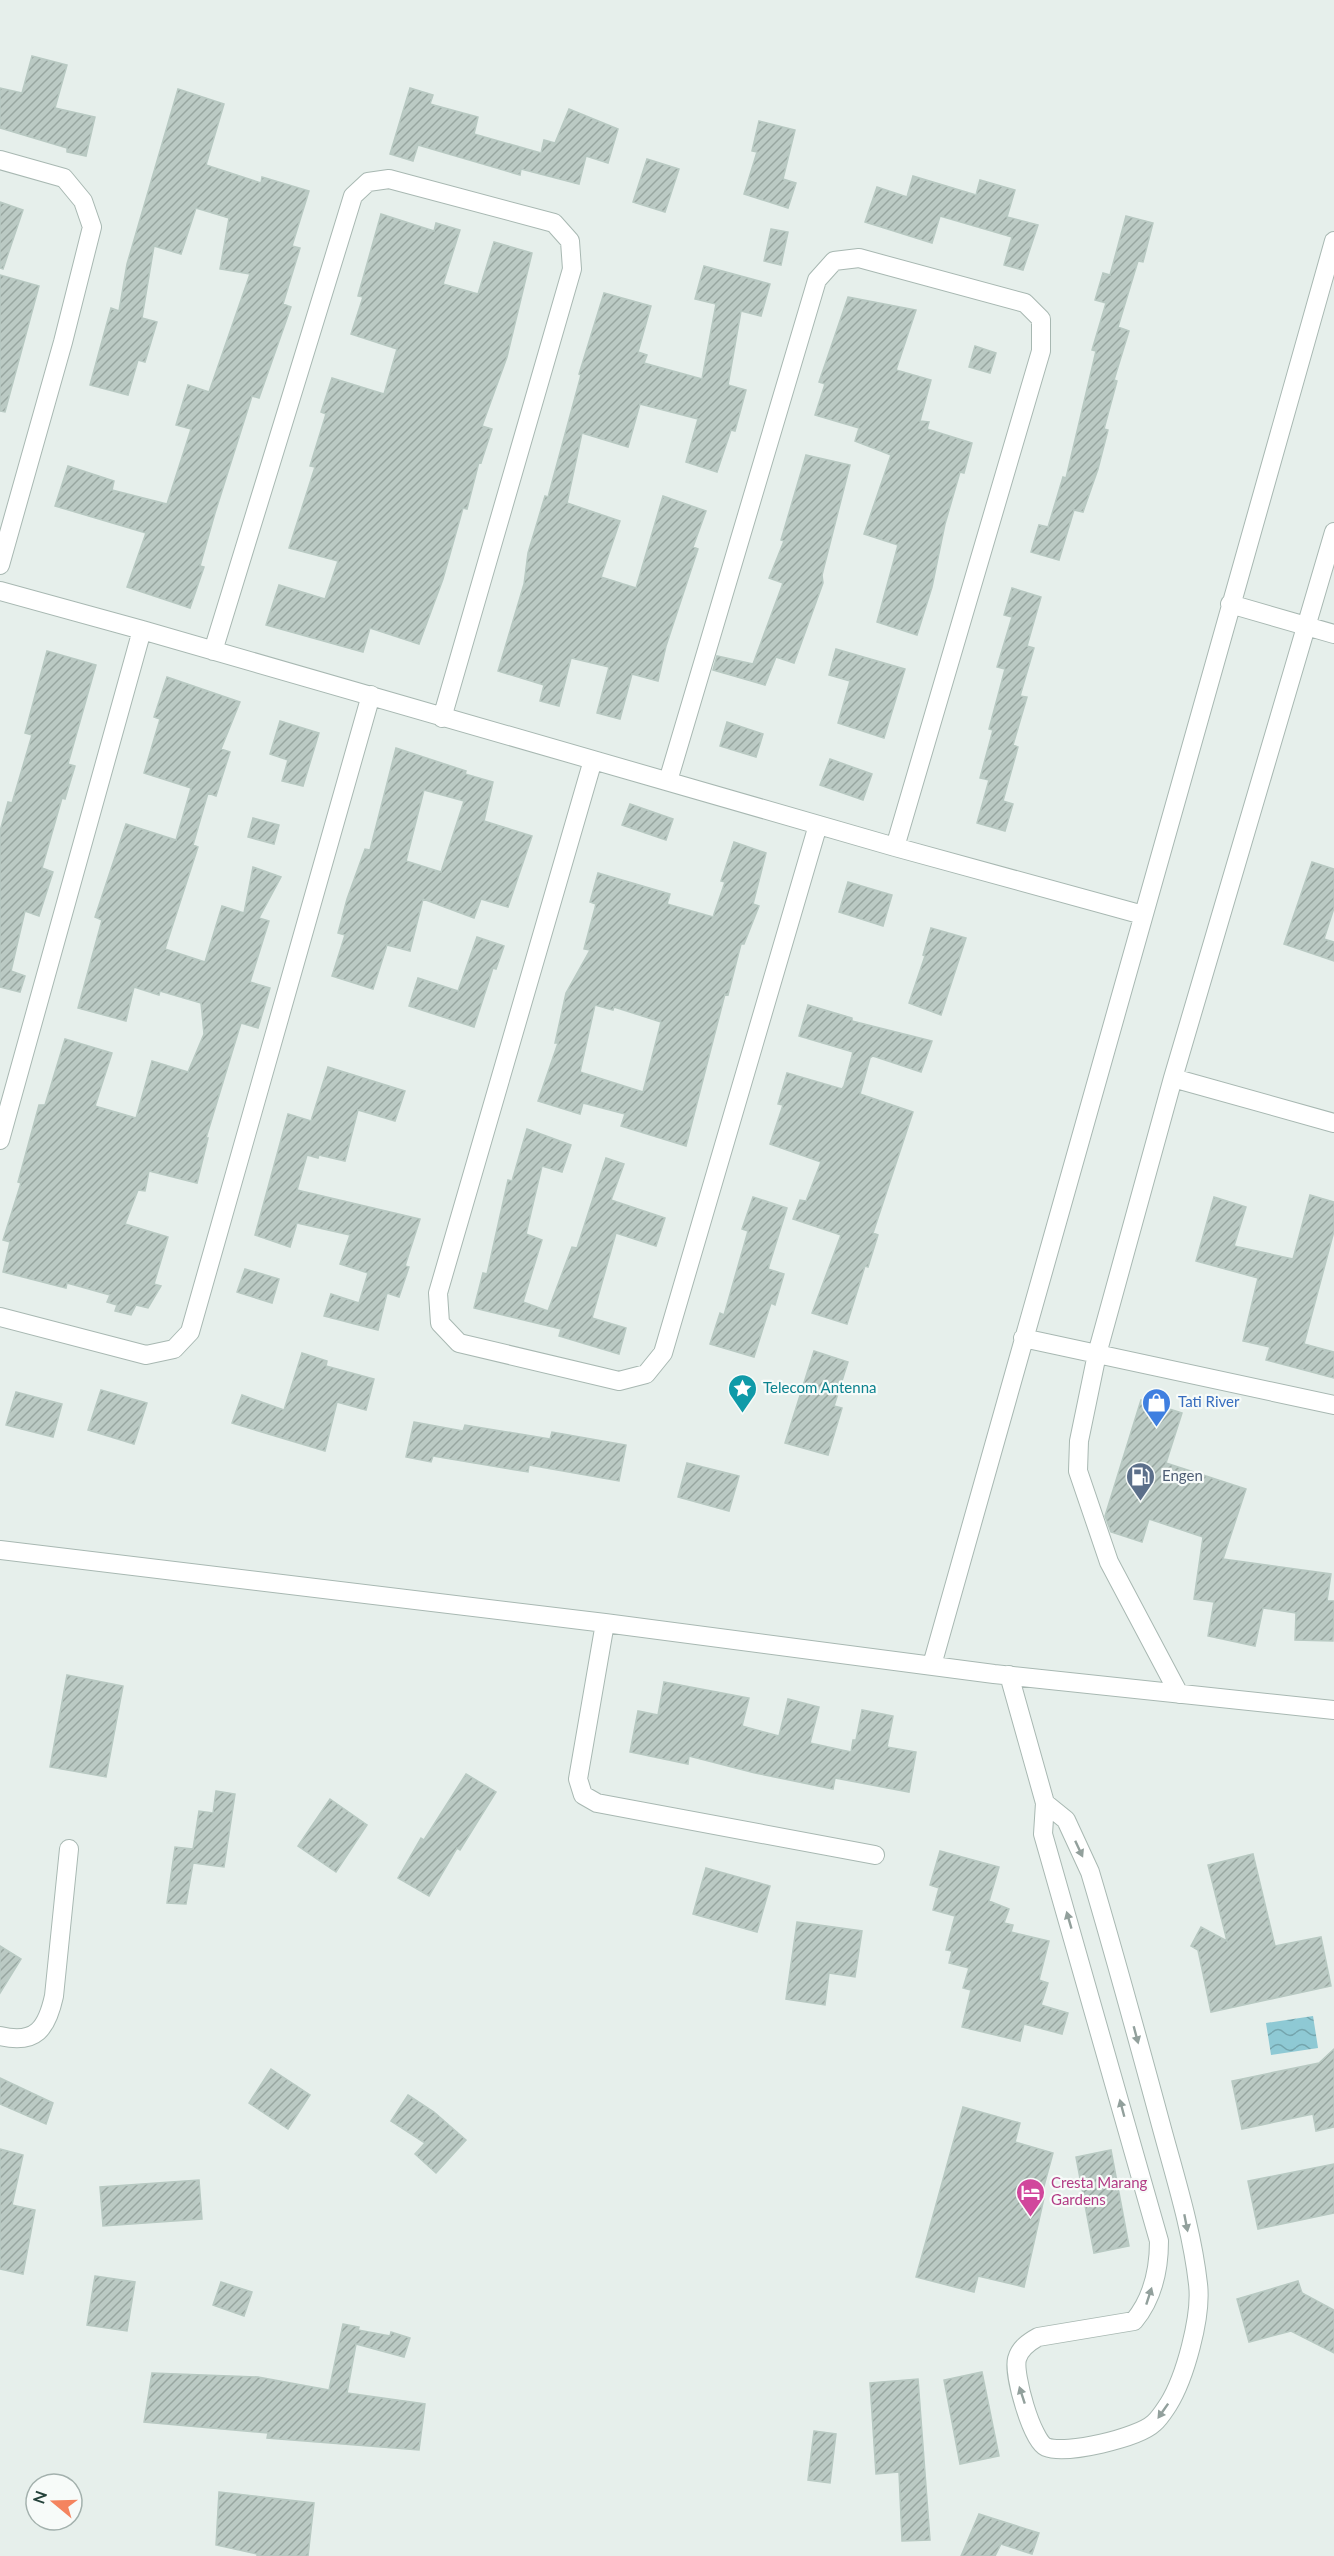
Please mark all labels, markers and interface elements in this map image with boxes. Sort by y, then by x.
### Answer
place icon: Telecom Antenna [726,1372,758,1414]
place label: Telecom Antenna [763,1378,876,1396]
shop icon: Tati River [1141,1386,1173,1428]
place label: Tati River [1178,1392,1240,1410]
fuel station icon: Engen [1125,1460,1157,1502]
place label: Engen [1162,1466,1203,1484]
one-way arrow [1074,1840,1083,1857]
one-way arrow [1064,1911,1073,1929]
one-way arrow [1132,2026,1142,2044]
one-way arrow [1117,2099,1126,2117]
place label: Cresta Marang Gardens [1051,2173,1148,2208]
hotel icon: Cresta Marang Gardens [1014,2176,1046,2218]
one-way arrow [1182,2214,1191,2233]
one-way arrow [1145,2287,1154,2305]
one-way arrow [1017,2386,1026,2404]
one-way arrow [1157,2402,1169,2418]
north arrow [24,2472,84,2532]
text: N [28,2488,50,2506]

